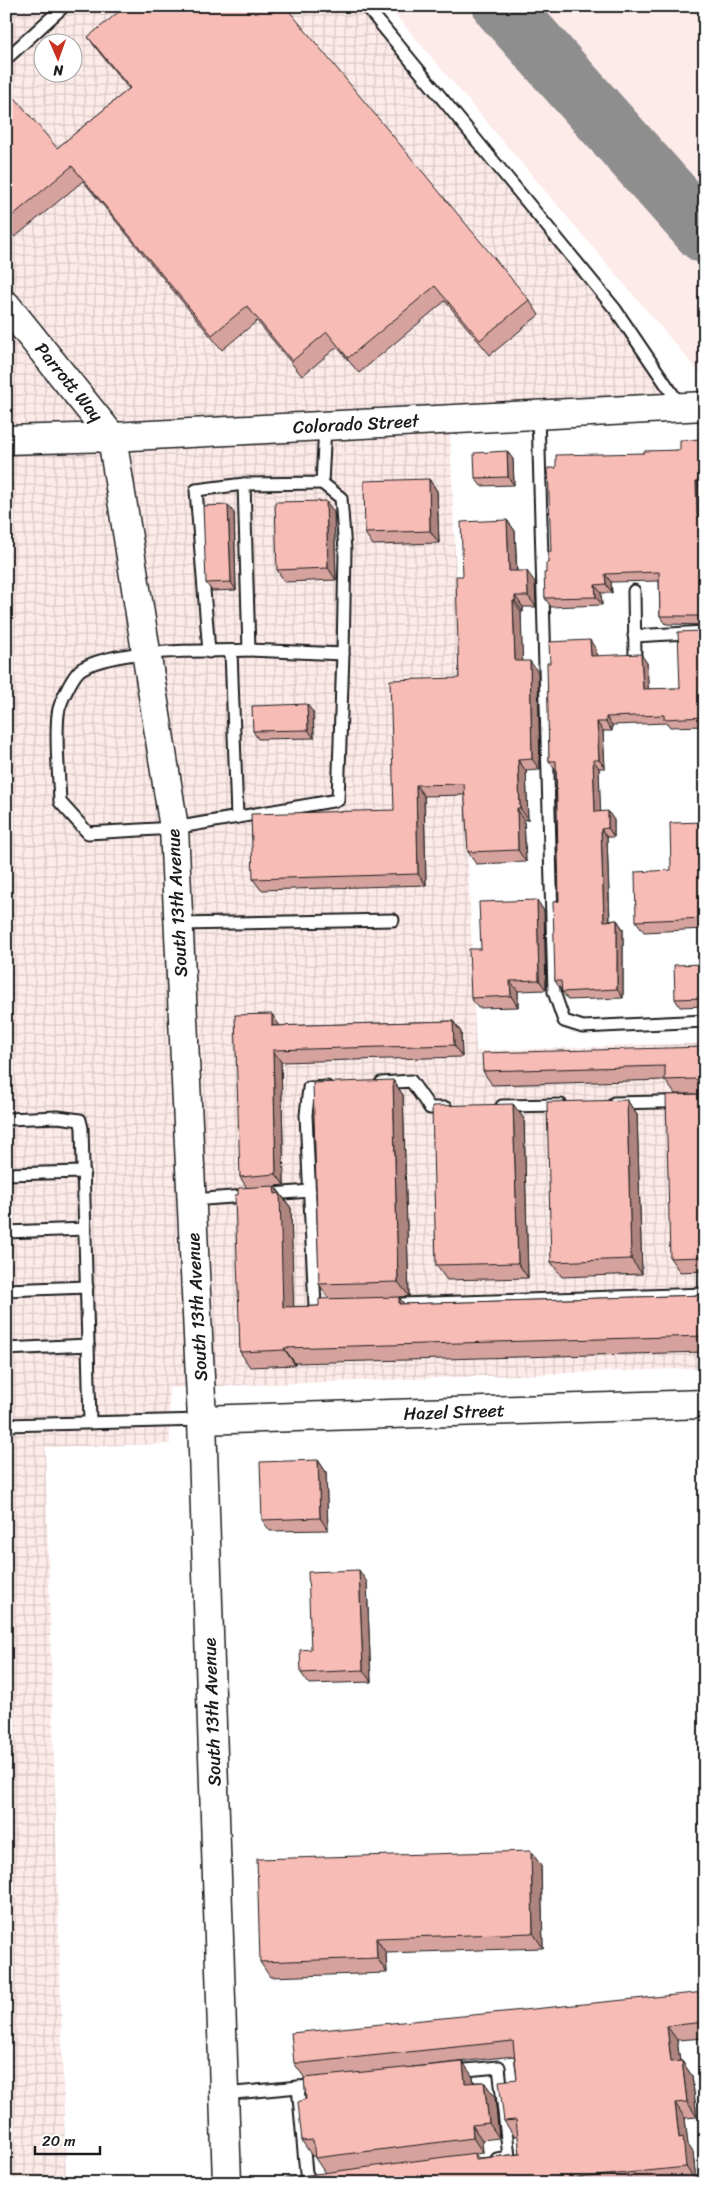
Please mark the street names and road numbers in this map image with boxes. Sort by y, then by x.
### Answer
street label: Parrott Way [27,335,112,430]
street label: Colorado Street [292,405,421,443]
street label: South 13th Avenue [157,828,197,978]
street label: South 13th Avenue [177,1232,217,1382]
street label: Hazel Street [403,1394,505,1430]
street label: South 13th Avenue [193,1637,231,1787]

